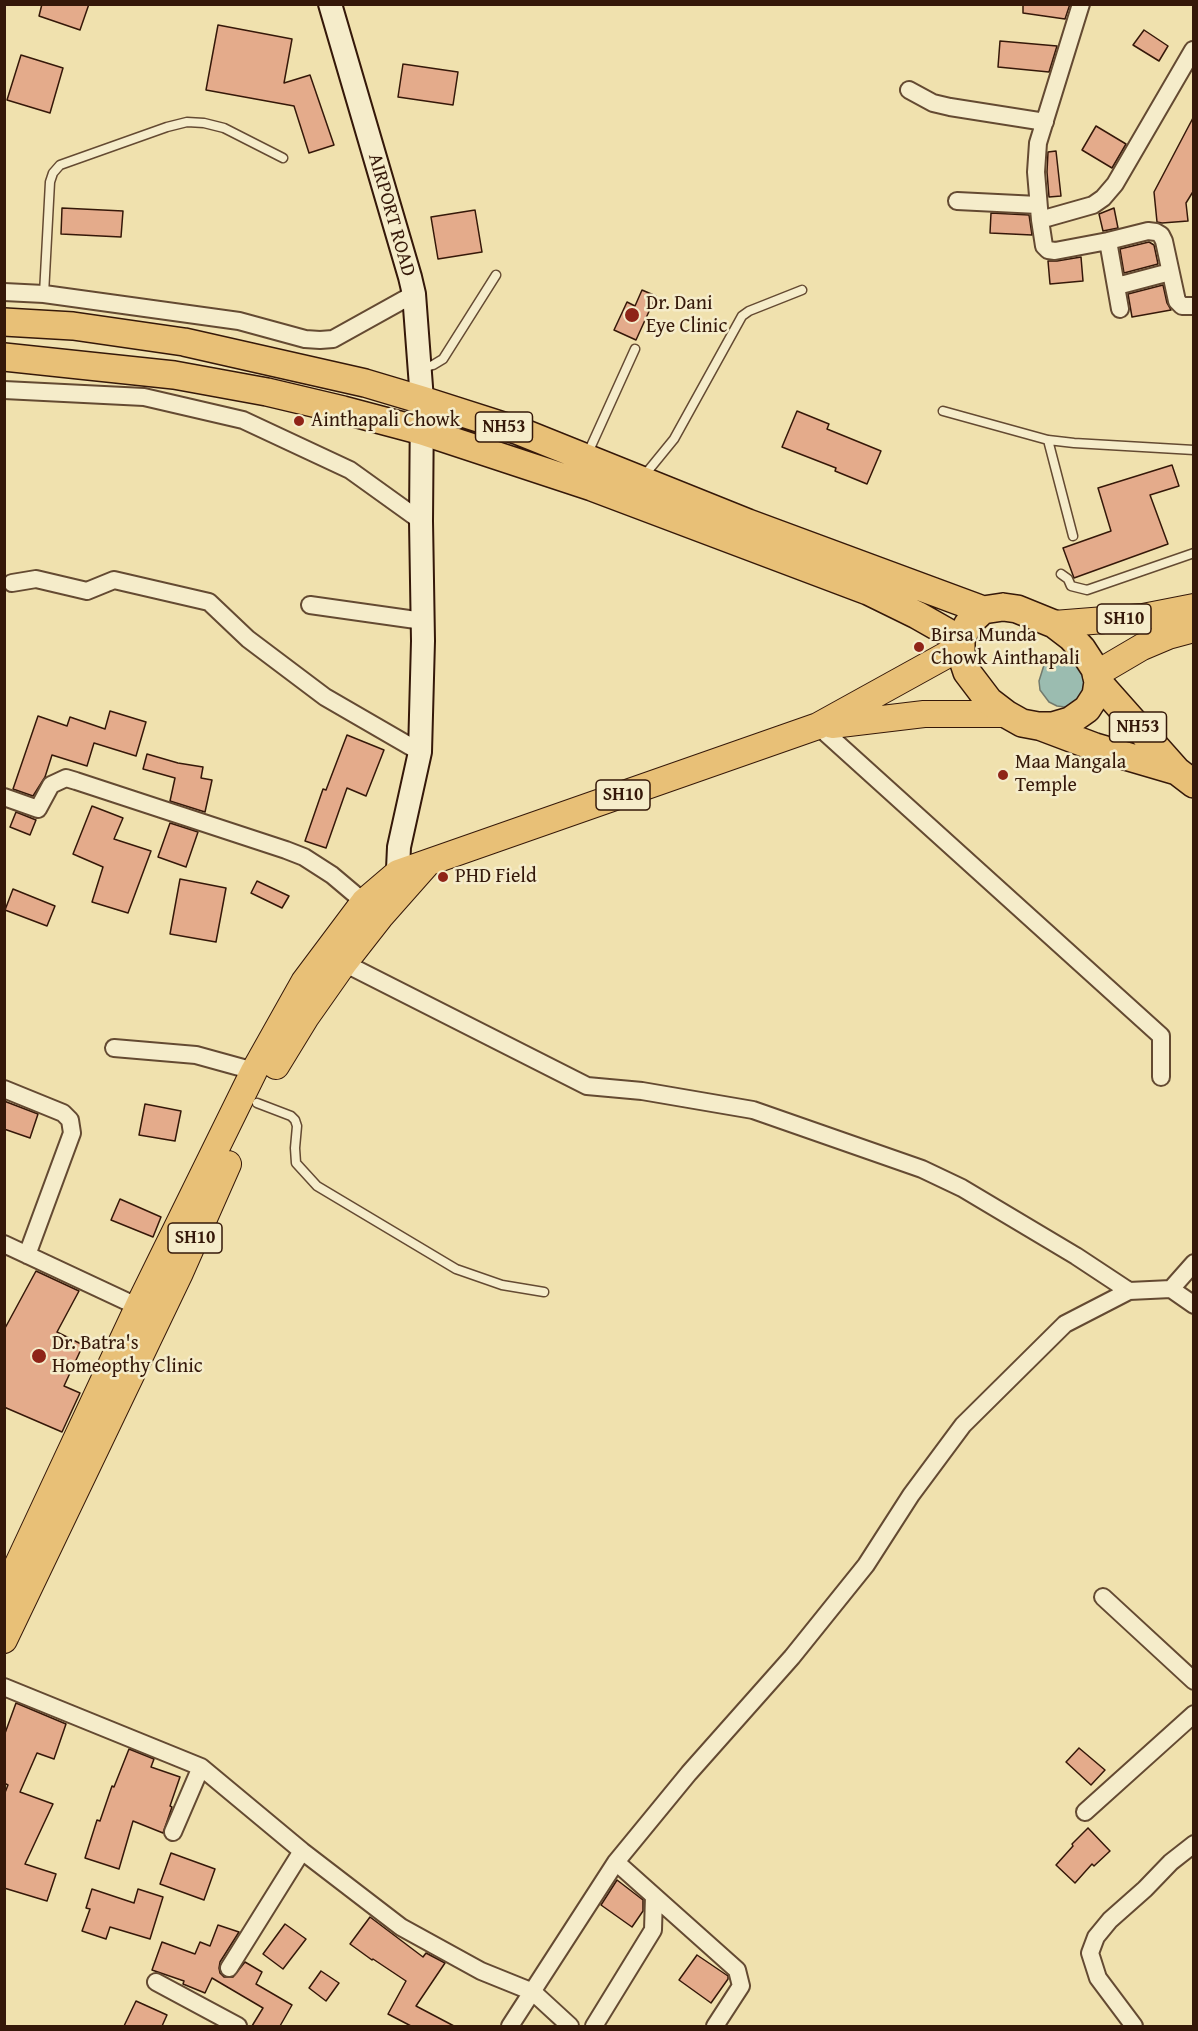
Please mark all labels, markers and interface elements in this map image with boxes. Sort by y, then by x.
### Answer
street label: AIRPORT ROAD [362,151,420,279]
place label: Dr. Dani Eye Clinic [646,292,727,339]
marker: Dr. Dani Eye Clinic [623,306,641,324]
place label: Ainthapali Chowk [311,409,460,433]
road number: NH53 [476,412,532,442]
marker: Ainthapali Chowk [292,414,306,428]
road number: SH10 [1097,604,1151,634]
place label: Birsa Munda Chowk Ainthapali [931,624,1080,671]
marker: Birsa Munda Chowk Ainthapali [912,640,926,654]
road number: NH53 [1110,712,1166,742]
place label: Maa Mangala Temple [1015,751,1126,798]
marker: Maa Mangala Temple [996,768,1010,782]
road number: SH10 [596,780,650,810]
place label: PHD Field [455,865,537,889]
marker: PHD Field [436,870,450,884]
road number: SH10 [168,1223,222,1253]
place label: Dr. Batra's Homeopthy Clinic [52,1332,203,1379]
marker: Dr. Batra's Homeopthy Clinic [30,1347,48,1365]

